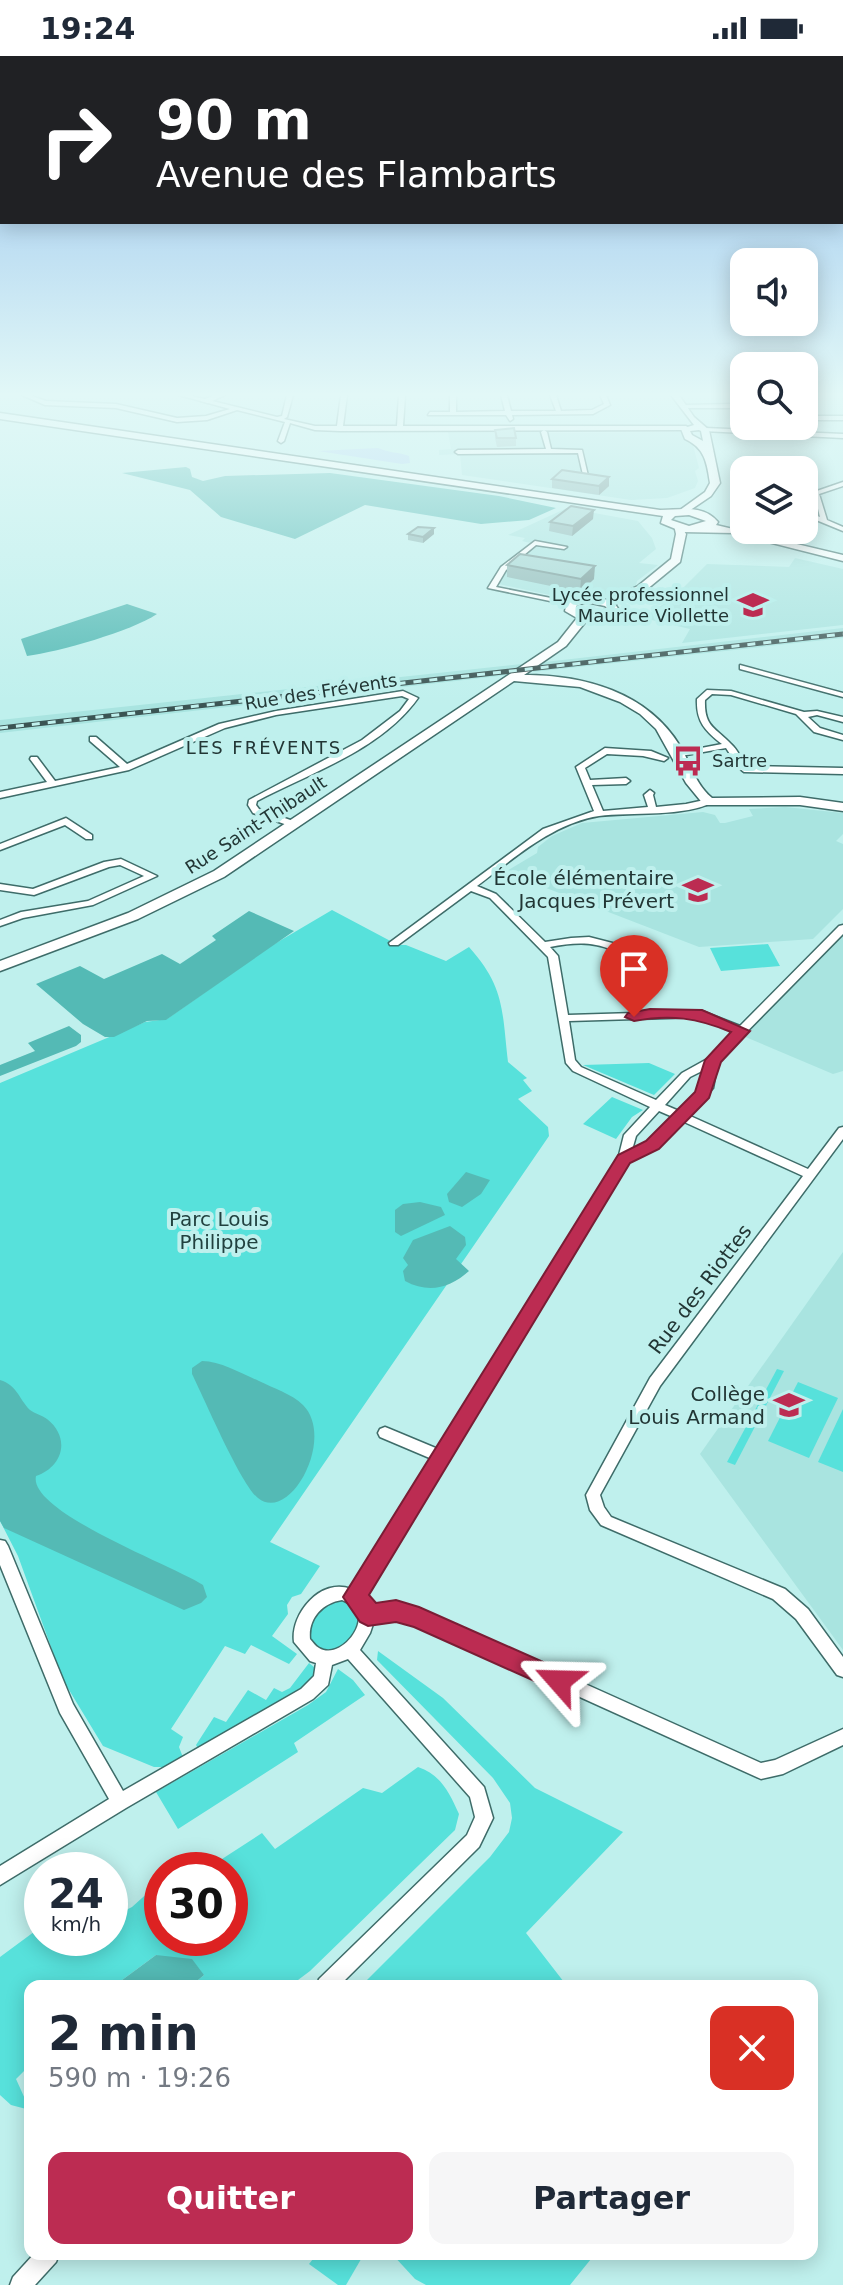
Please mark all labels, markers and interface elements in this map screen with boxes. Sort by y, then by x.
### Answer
text: 19:24 [40,11,136,46]
text: 90 m [156,87,312,152]
icon: right [24,88,128,192]
text: Avenue des Flambarts [156,154,557,195]
map controls [730,248,818,544]
button: sound [730,248,818,336]
button: search [730,352,818,440]
button: layers [730,456,818,544]
place label: Lycée professionnel Maurice Viollette [552,584,729,626]
school or university icon: Lycée professionnel Maurice Viollette [736,588,770,622]
street label: Rue des Frévents [243,669,399,714]
district label: LES FRÉVENTS [186,737,342,758]
bus stop icon: Sartre [671,744,705,778]
place label: Sartre [712,750,767,771]
street label: Rue Saint-Thibault [181,771,330,878]
place label: École élémentaire Jacques Prévert [494,866,674,913]
school or university icon: École élémentaire Jacques Prévert [681,873,715,907]
pin [600,935,668,1017]
icon: arrive [612,947,656,991]
park label: Parc Louis Philippe [169,1207,269,1254]
street label: Rue des Riottes [643,1219,757,1359]
place label: Collège Louis Armand [628,1382,765,1429]
school or university icon: Collège Louis Armand [772,1388,806,1422]
position arrow [517,1639,601,1723]
speed limit sign: 30 [144,1852,248,1956]
text: 24 [48,1871,104,1917]
text: km/h [51,1912,101,1936]
text: 2 min [48,2005,199,2061]
button: close [710,2006,794,2090]
text: 590 m · 19:26 [48,2063,231,2093]
button: Quitter [48,2152,413,2244]
button: Partager [429,2152,794,2244]

